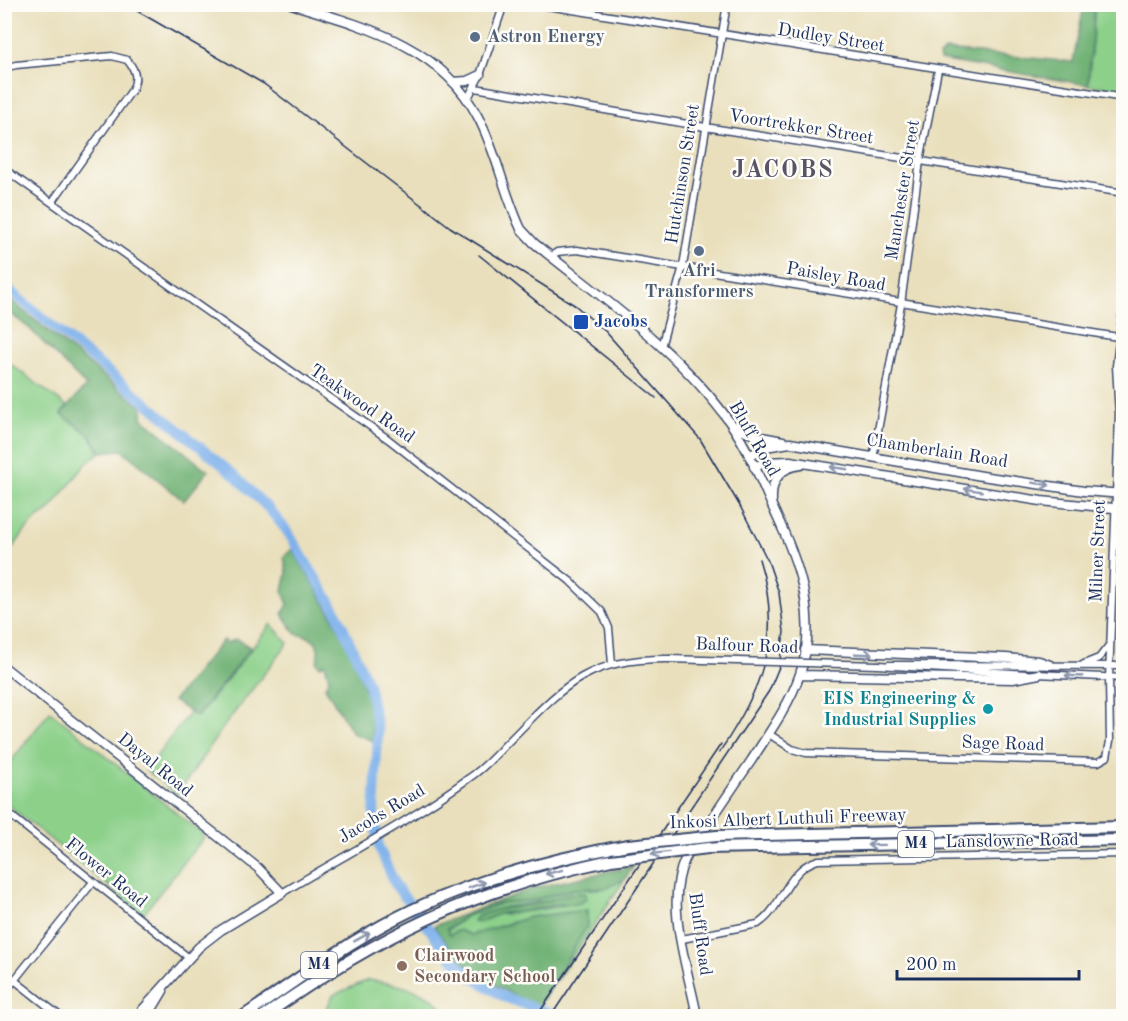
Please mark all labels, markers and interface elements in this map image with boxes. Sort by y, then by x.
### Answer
street label: Dudley Street [776,21,886,55]
place label: Astron Energy [487,28,605,46]
marker: Astron Energy [468,30,482,44]
street label: Hutchinson Street [663,103,703,245]
street label: Voortrekker Street [727,107,875,147]
street label: Manchester Street [883,118,923,262]
district label: JACOBS [732,159,834,183]
marker: Afri Transformers [692,244,706,258]
street label: Paisley Road [785,259,887,295]
place label: Afri Transformers [644,262,754,301]
marker: Jacobs [572,313,590,331]
place label: Jacobs [594,313,648,331]
street label: Teakwood Road [306,361,418,447]
street label: Bluff Road [725,398,783,480]
street label: Chamberlain Road [865,431,1009,471]
one-way arrow [829,463,849,474]
one-way arrow [1030,479,1050,490]
one-way arrow [963,484,983,495]
street label: Milner Street [1087,499,1109,603]
street label: Balfour Road [695,635,799,657]
one-way arrow [853,648,873,659]
one-way arrow [1065,671,1085,682]
place label: EIS Engineering & Industrial Supplies [822,690,976,729]
marker: EIS Engineering & Industrial Supplies [981,702,995,716]
street label: Dayal Road [114,730,196,800]
street label: Sage Road [961,734,1045,754]
street label: Jacobs Road [336,781,428,847]
street label: Inkosi Albert Luthuli Freeway [669,806,907,832]
road number: M4 [898,831,934,857]
street label: Lansdowne Road [945,831,1079,851]
street label: Flower Road [62,835,150,911]
one-way arrow [867,839,887,851]
one-way arrow [650,848,670,859]
one-way arrow [545,867,564,879]
one-way arrow [467,878,486,889]
street label: Bluff Road [685,891,715,977]
one-way arrow [353,931,371,942]
scale bar [897,943,1078,981]
place label: Clairwood Secondary School [414,947,556,986]
road number: M4 [301,952,337,978]
text: 200 m [906,956,957,974]
marker: Clairwood Secondary School [395,959,409,973]

